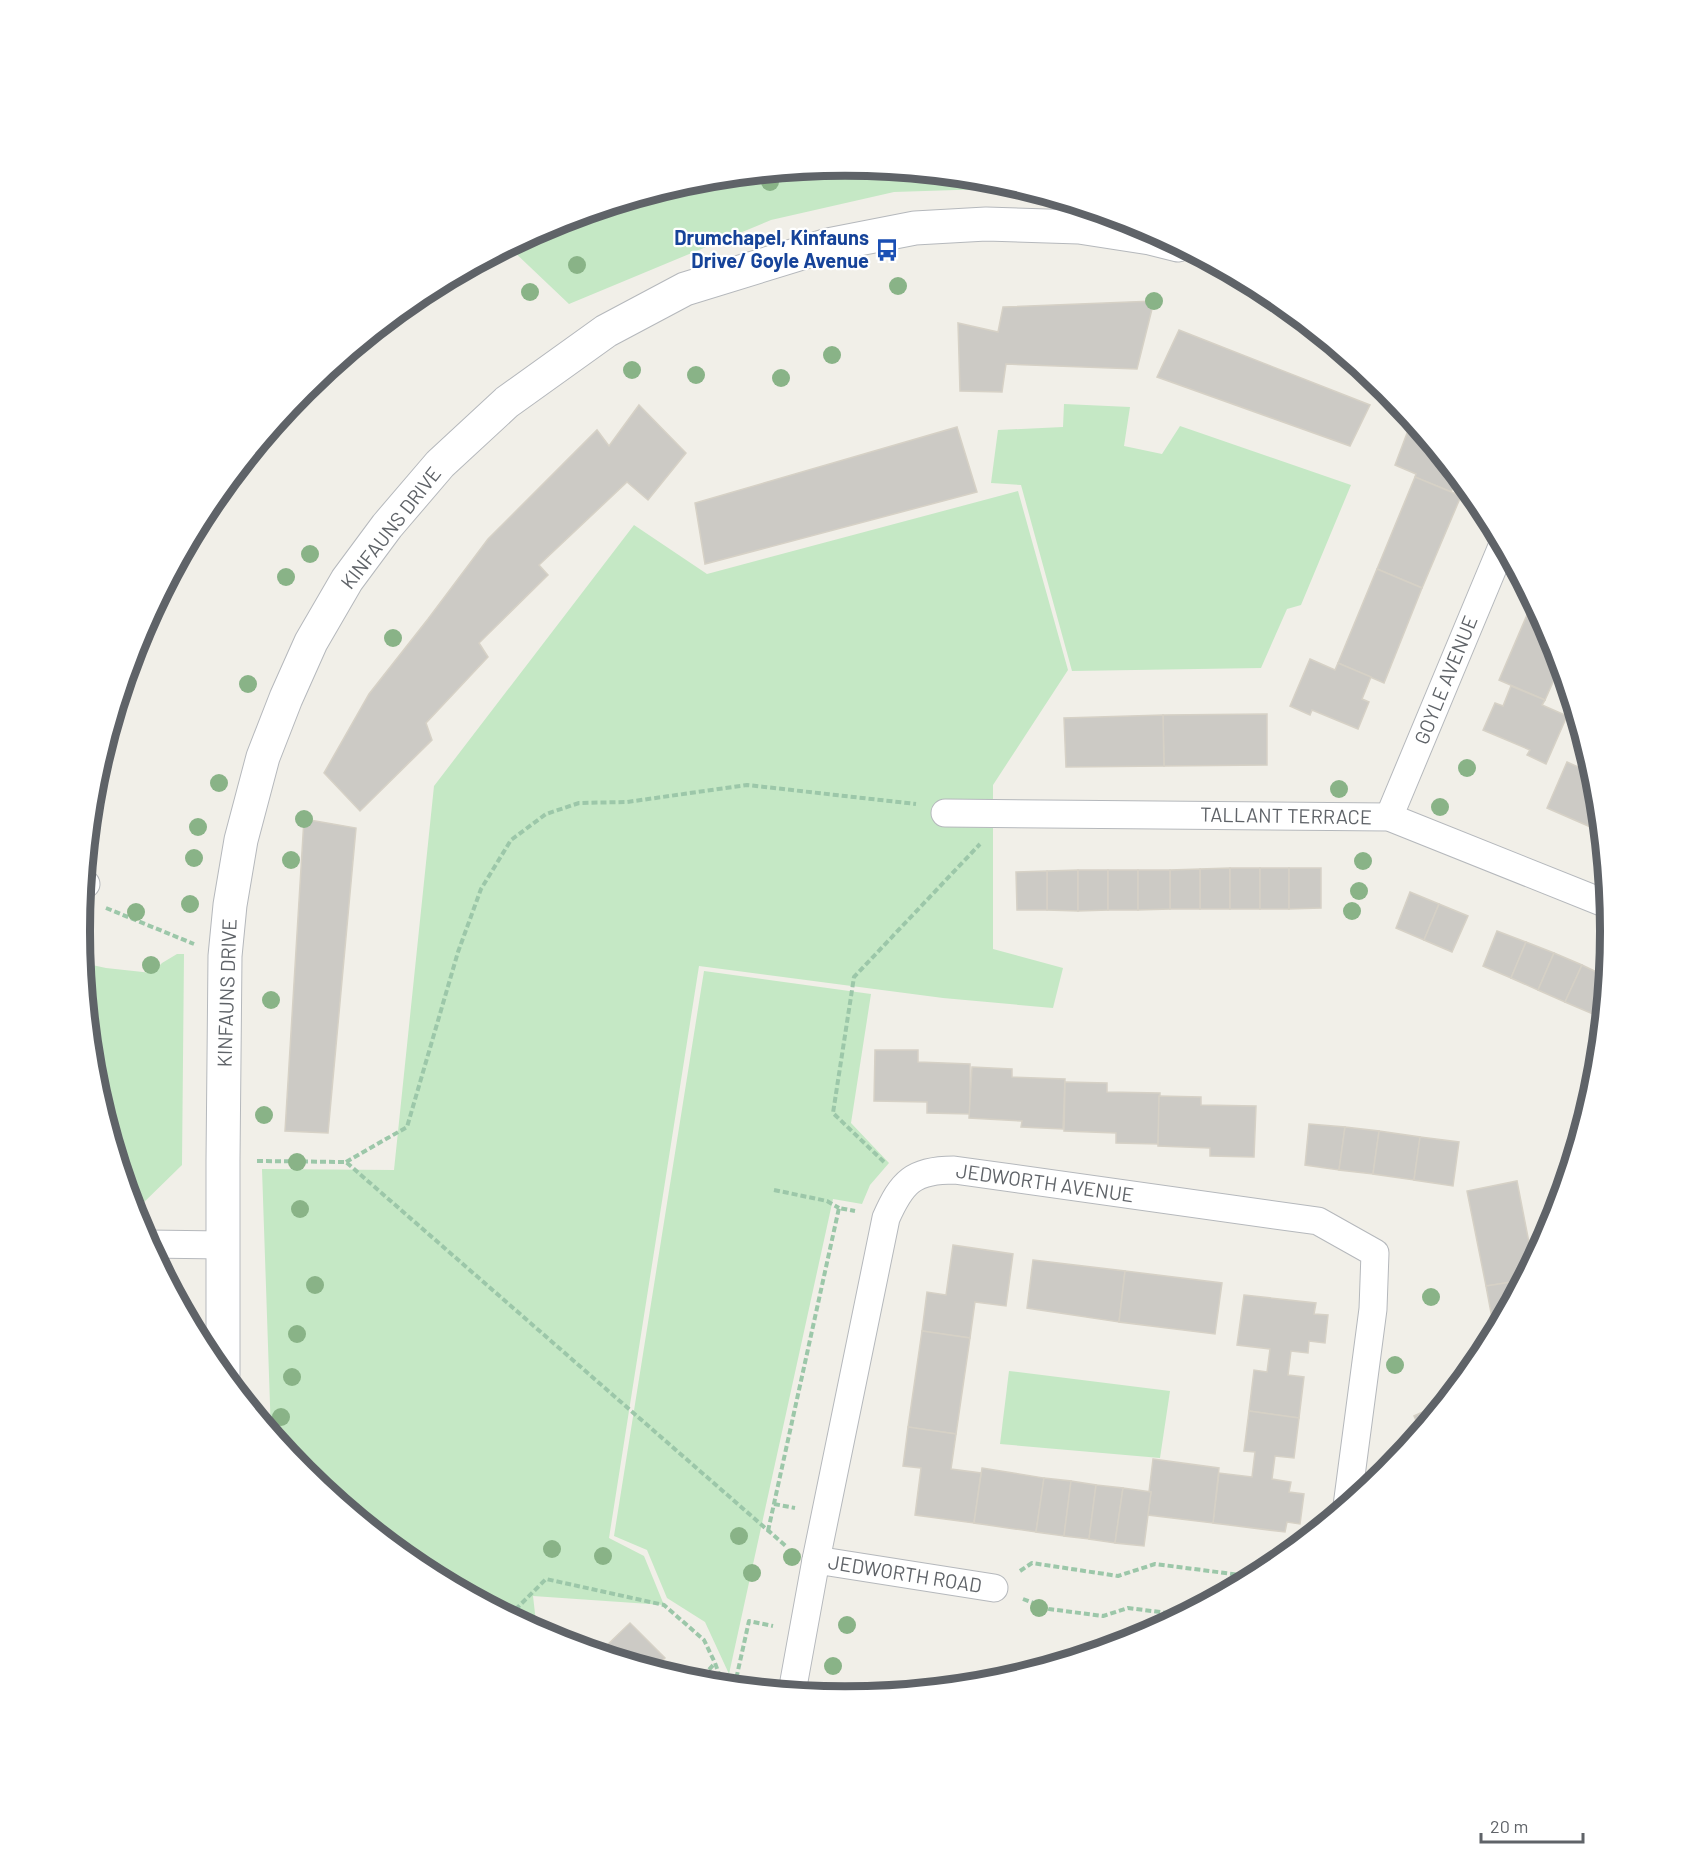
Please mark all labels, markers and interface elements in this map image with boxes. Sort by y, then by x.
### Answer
place label: Drumchapel, Kinfauns Drive/ Goyle Avenue [674,225,869,272]
bus stop icon: Drumchapel, Kinfauns Drive/ Goyle Avenue [874,237,900,263]
street label: KINFAUNS DRIVE [335,461,445,593]
street label: GOYLE AVENUE [1408,612,1482,747]
street label: TALLANT TERRACE [1200,802,1372,828]
street label: KINFAUNS DRIVE [211,918,241,1068]
street label: JEDWORTH AVENUE [955,1158,1136,1206]
street label: JEDWORTH ROAD [827,1549,984,1597]
scale bar [1481,1806,1583,1844]
text: 20 m [1490,1815,1528,1837]

